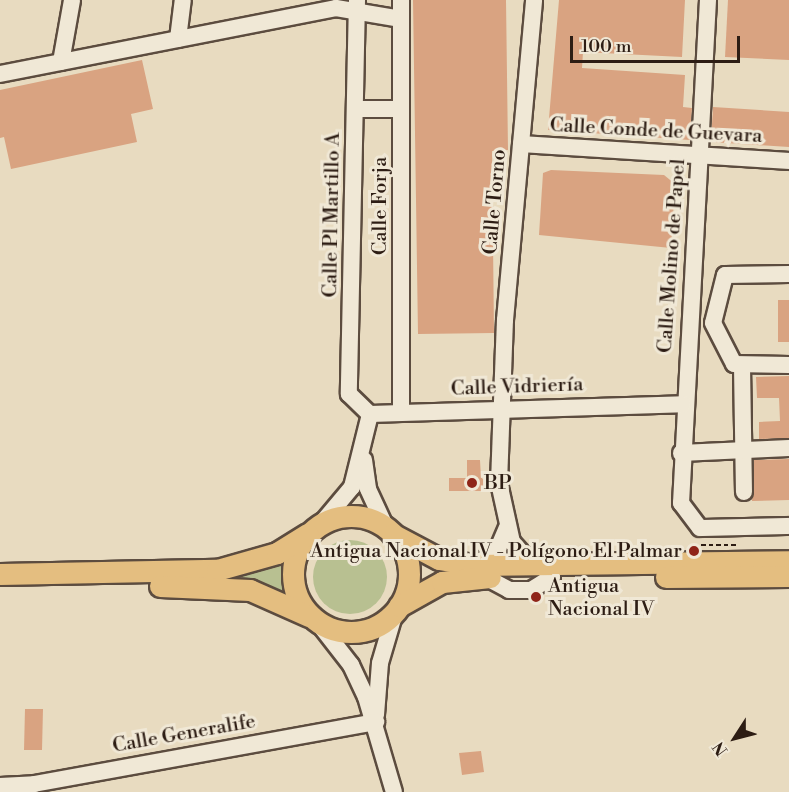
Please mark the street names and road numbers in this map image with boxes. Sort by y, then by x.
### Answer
street label: Calle Conde de Guevara [549,113,763,149]
street label: Calle Pl Martillo A [319,132,345,298]
street label: Calle Torno [478,148,512,256]
street label: Calle Forja [368,157,392,255]
street label: Calle Molino de Papel [653,158,691,354]
street label: Calle Vidriería [450,373,584,401]
street label: Calle Generalife [111,710,257,758]

